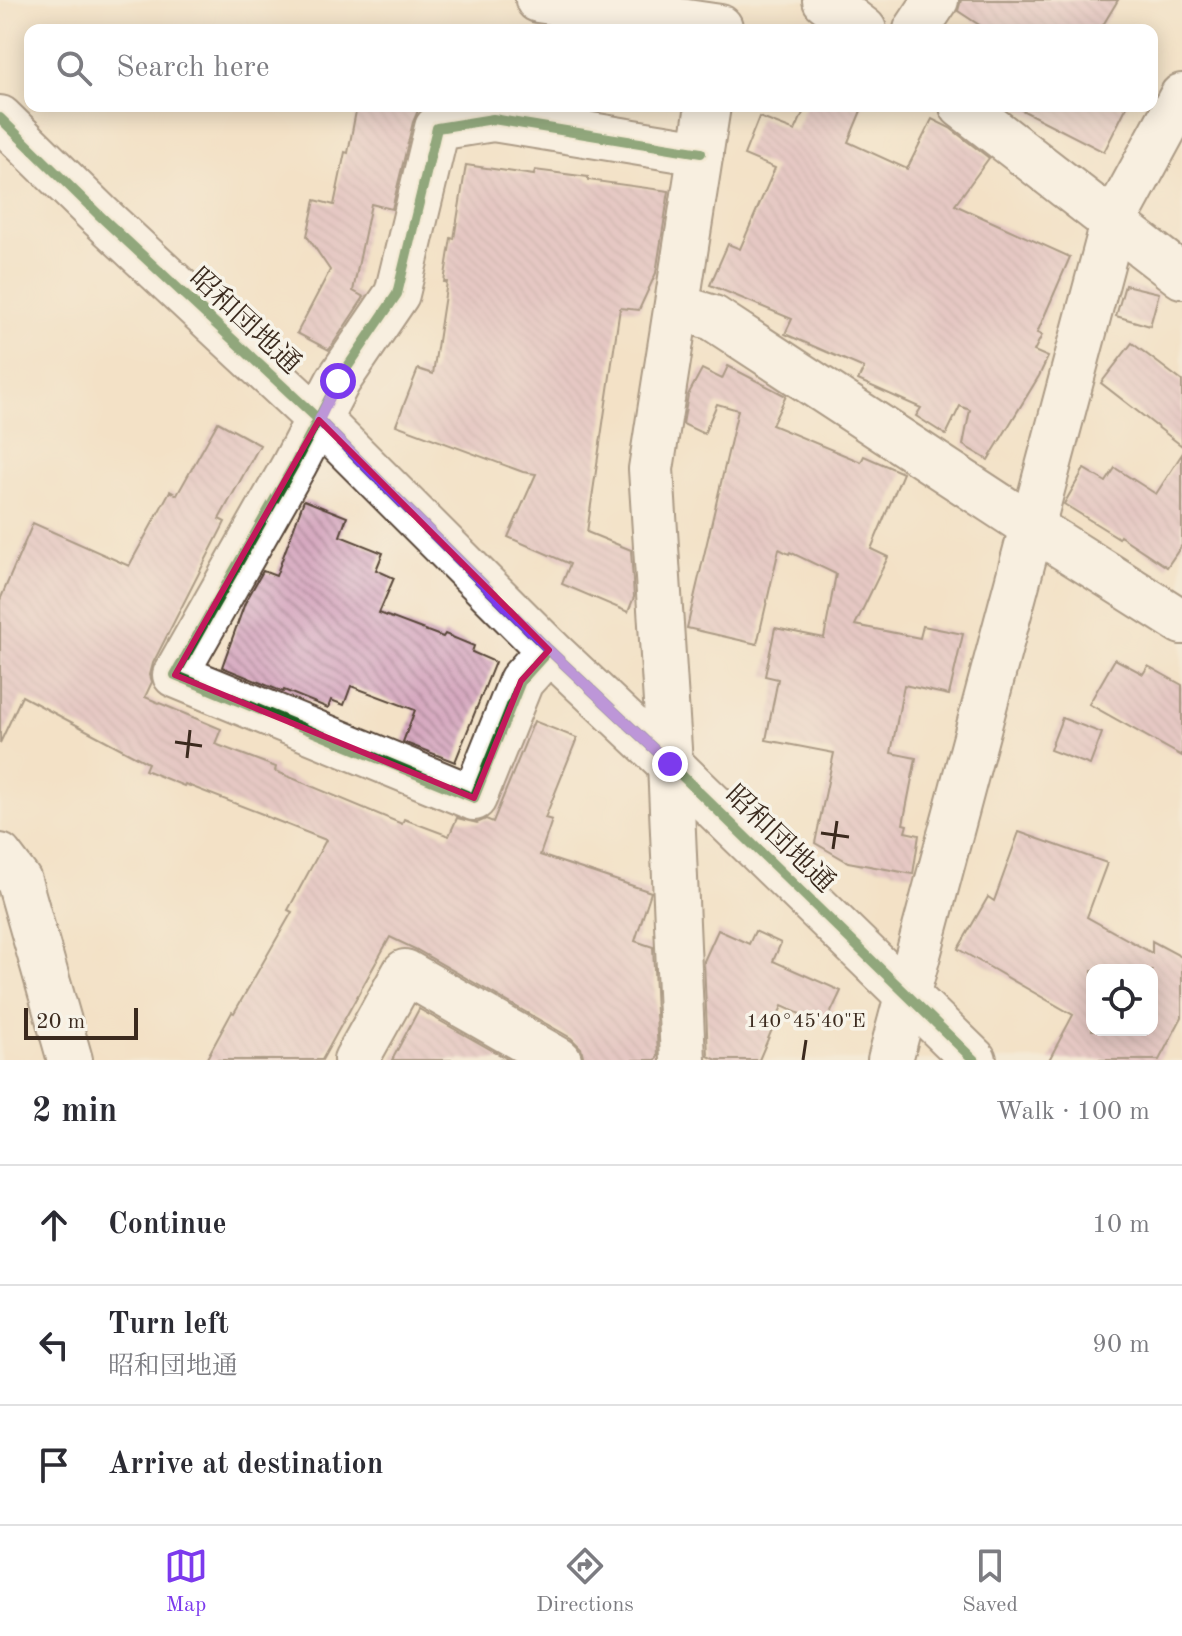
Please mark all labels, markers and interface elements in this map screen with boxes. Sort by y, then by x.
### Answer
search box [24,24,1158,112]
icon: search [52,46,96,90]
text: Search here [116,53,270,83]
street label: 昭和団地通 [183,262,307,380]
route start [320,363,356,399]
route end [652,746,688,782]
street label: 昭和団地通 [719,779,841,899]
map controls [1086,964,1158,1036]
button: locate [1086,964,1158,1036]
scale bar [24,1004,138,1040]
text: 20 m [36,1011,85,1033]
text: 140°45'40"E [746,1012,866,1032]
text: 2 min [32,1095,117,1129]
text: Walk · 100 m [996,1099,1150,1125]
icon: ahead [32,1203,76,1247]
text: Continue [108,1210,227,1240]
text: 10 m [1092,1212,1150,1238]
text: Turn left [108,1310,229,1340]
icon: left [32,1323,76,1367]
text: 90 m [1092,1332,1150,1358]
text: 昭和団地通 [108,1354,238,1380]
icon: arrive [32,1443,76,1487]
text: Arrive at destination [108,1450,383,1480]
tab: Map [164,1544,208,1619]
tab: Directions [536,1544,634,1619]
tab: Saved [962,1544,1018,1619]

